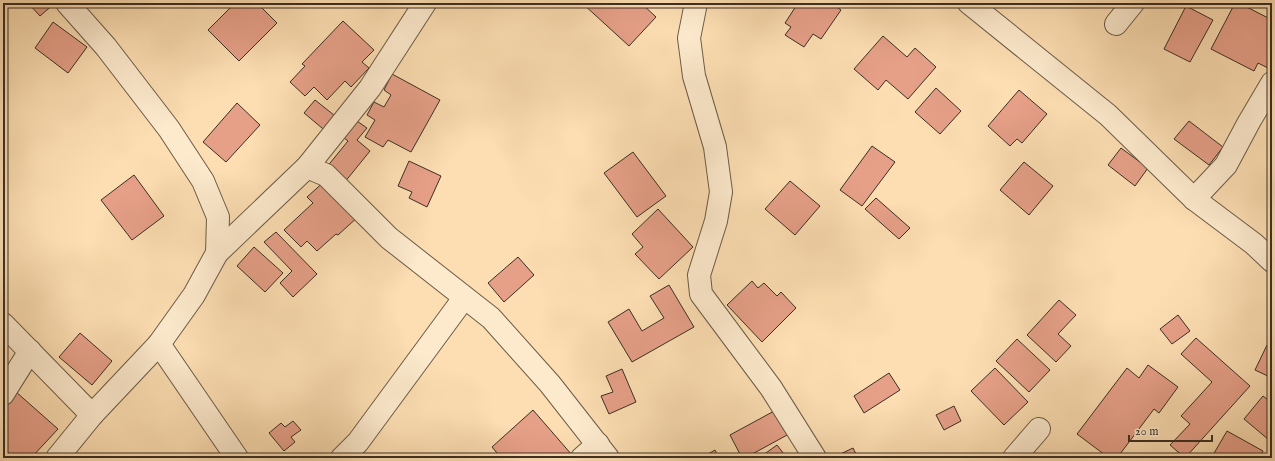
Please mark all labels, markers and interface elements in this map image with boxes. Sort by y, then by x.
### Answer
scale bar [1129,417,1212,443]
text: 20 m [1135,424,1158,439]

